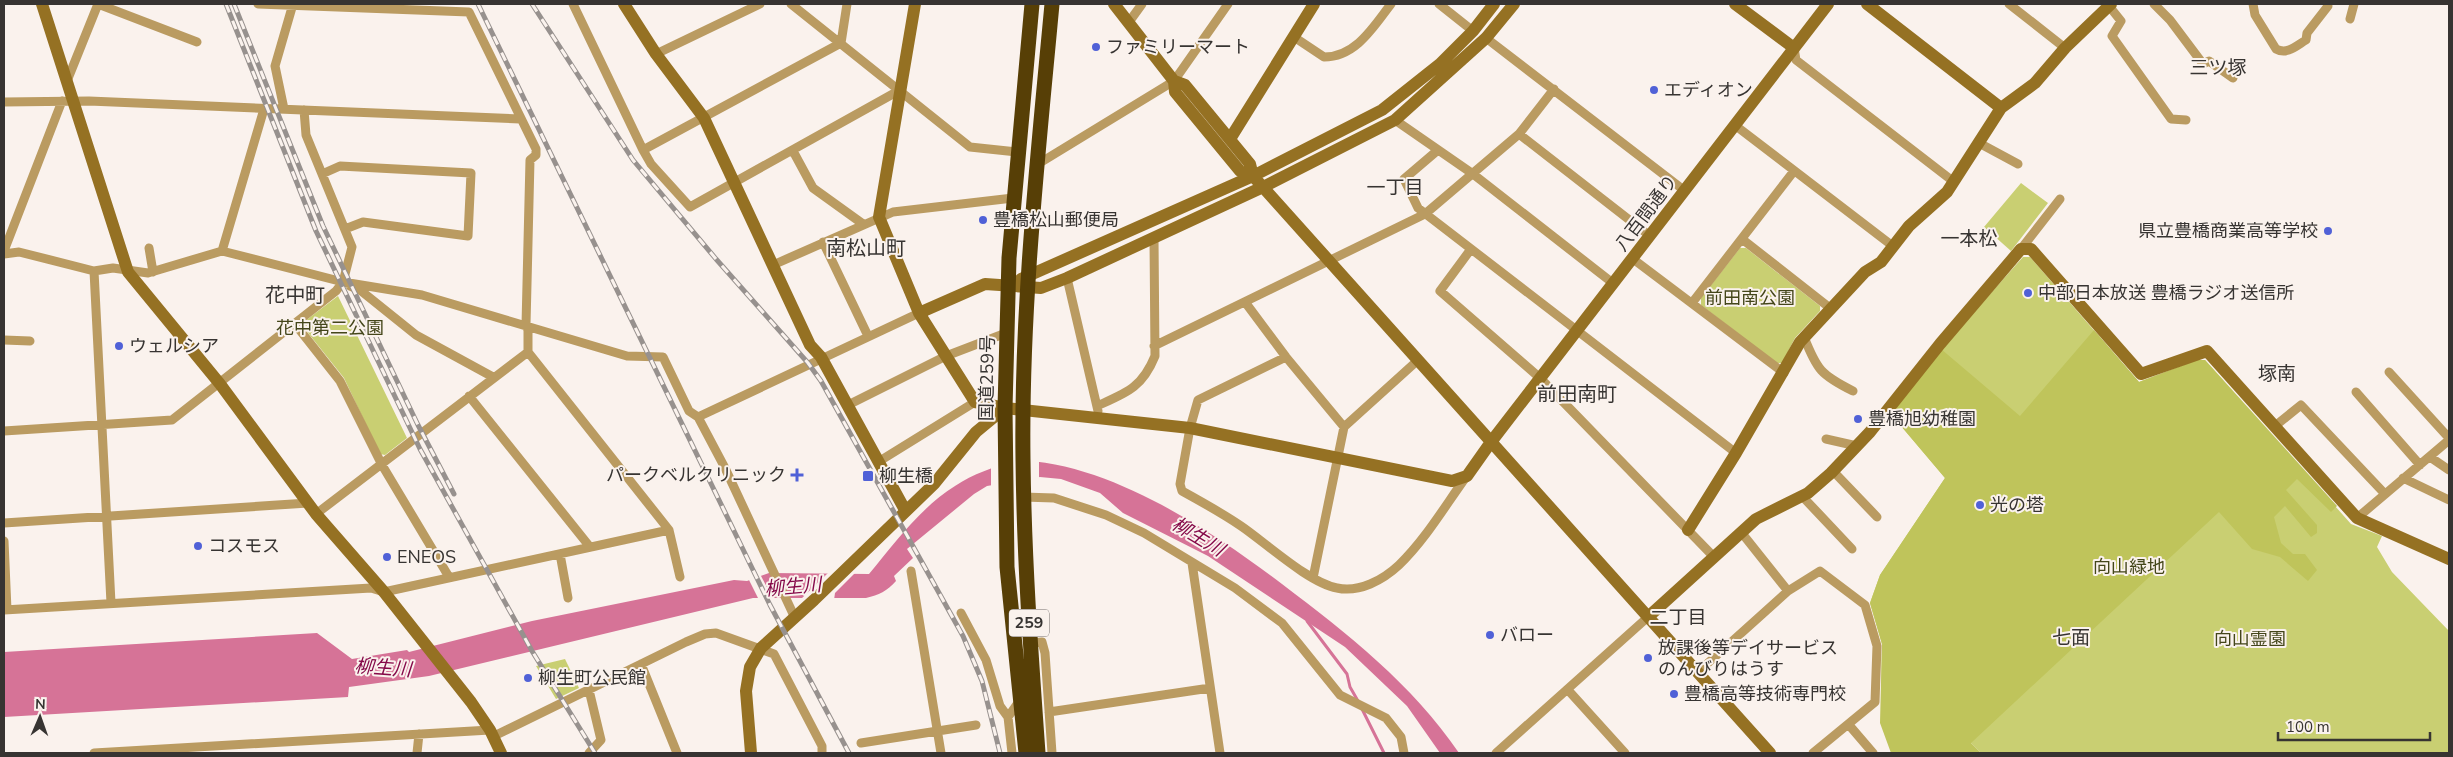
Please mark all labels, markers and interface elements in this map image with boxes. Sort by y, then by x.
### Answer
place label: ファミリーマート [1106,35,1250,59]
marker: ファミリーマート [1090,41,1102,53]
district label: 三ツ塚 [2189,55,2247,81]
place label: エディオン [1664,78,1753,102]
marker: エディオン [1648,84,1660,96]
street label: 八百間通り [1609,170,1683,256]
district label: 一丁目 [1366,175,1424,201]
place label: 豊橋松山郵便局 [993,208,1119,232]
marker: 豊橋松山郵便局 [977,214,989,226]
place label: 県立豊橋商業高等学校 [2138,219,2318,243]
marker: 県立豊橋商業高等学校 [2322,225,2334,237]
district label: 一本松 [1940,226,1998,252]
district label: 南松山町 [826,235,906,262]
place label: 中部日本放送 豊橋ラジオ送信所 [2038,281,2294,305]
district label: 花中町 [265,282,325,309]
park label: 前田南公園 [1705,286,1795,310]
marker: 中部日本放送 豊橋ラジオ送信所 [2022,287,2034,299]
park label: 花中第二公園 [276,316,384,340]
place label: ウェルシア [129,334,219,358]
street label: 国道259号 [974,335,1000,421]
marker: ウェルシア [113,340,125,352]
district label: 塚南 [2258,361,2296,387]
district label: 前田南町 [1537,381,1617,408]
place label: 豊橋旭幼稚園 [1868,407,1976,431]
marker: 豊橋旭幼稚園 [1852,413,1864,425]
place label: パークベルクリニック [606,463,786,487]
place label: 柳生橋 [879,464,933,488]
marker: パークベルクリニック [790,468,804,482]
marker: 柳生橋 [861,469,875,483]
place label: 光の塔 [1990,493,2044,517]
marker: 光の塔 [1974,499,1986,511]
water label: 柳生川 [1167,511,1231,564]
place label: コスモス [208,534,280,558]
marker: コスモス [192,540,204,552]
place label: ENEOS [397,545,456,569]
marker: ENEOS [381,551,393,563]
park label: 向山緑地 [2093,555,2165,579]
water label: 柳生川 [763,571,825,602]
district label: 二丁目 [1649,605,1707,631]
road number: 259 [1009,610,1049,636]
place label: バロー [1500,623,1554,647]
district label: 七面 [2052,625,2090,651]
park label: 向山霊園 [2214,627,2286,651]
marker: バロー [1484,629,1496,641]
place label: 放課後等デイサービス のんびりはうす [1658,636,1838,681]
marker: 放課後等デイサービス のんびりはうす [1642,652,1654,664]
water label: 柳生川 [354,653,414,683]
place label: 柳生町公民館 [538,666,646,690]
marker: 柳生町公民館 [522,672,534,684]
place label: 豊橋高等技術専門校 [1684,682,1846,706]
marker: 豊橋高等技術専門校 [1668,688,1680,700]
north arrow [15,692,65,742]
text: N [35,695,46,714]
scale bar [2278,710,2430,742]
text: 100 m [2286,717,2330,737]

